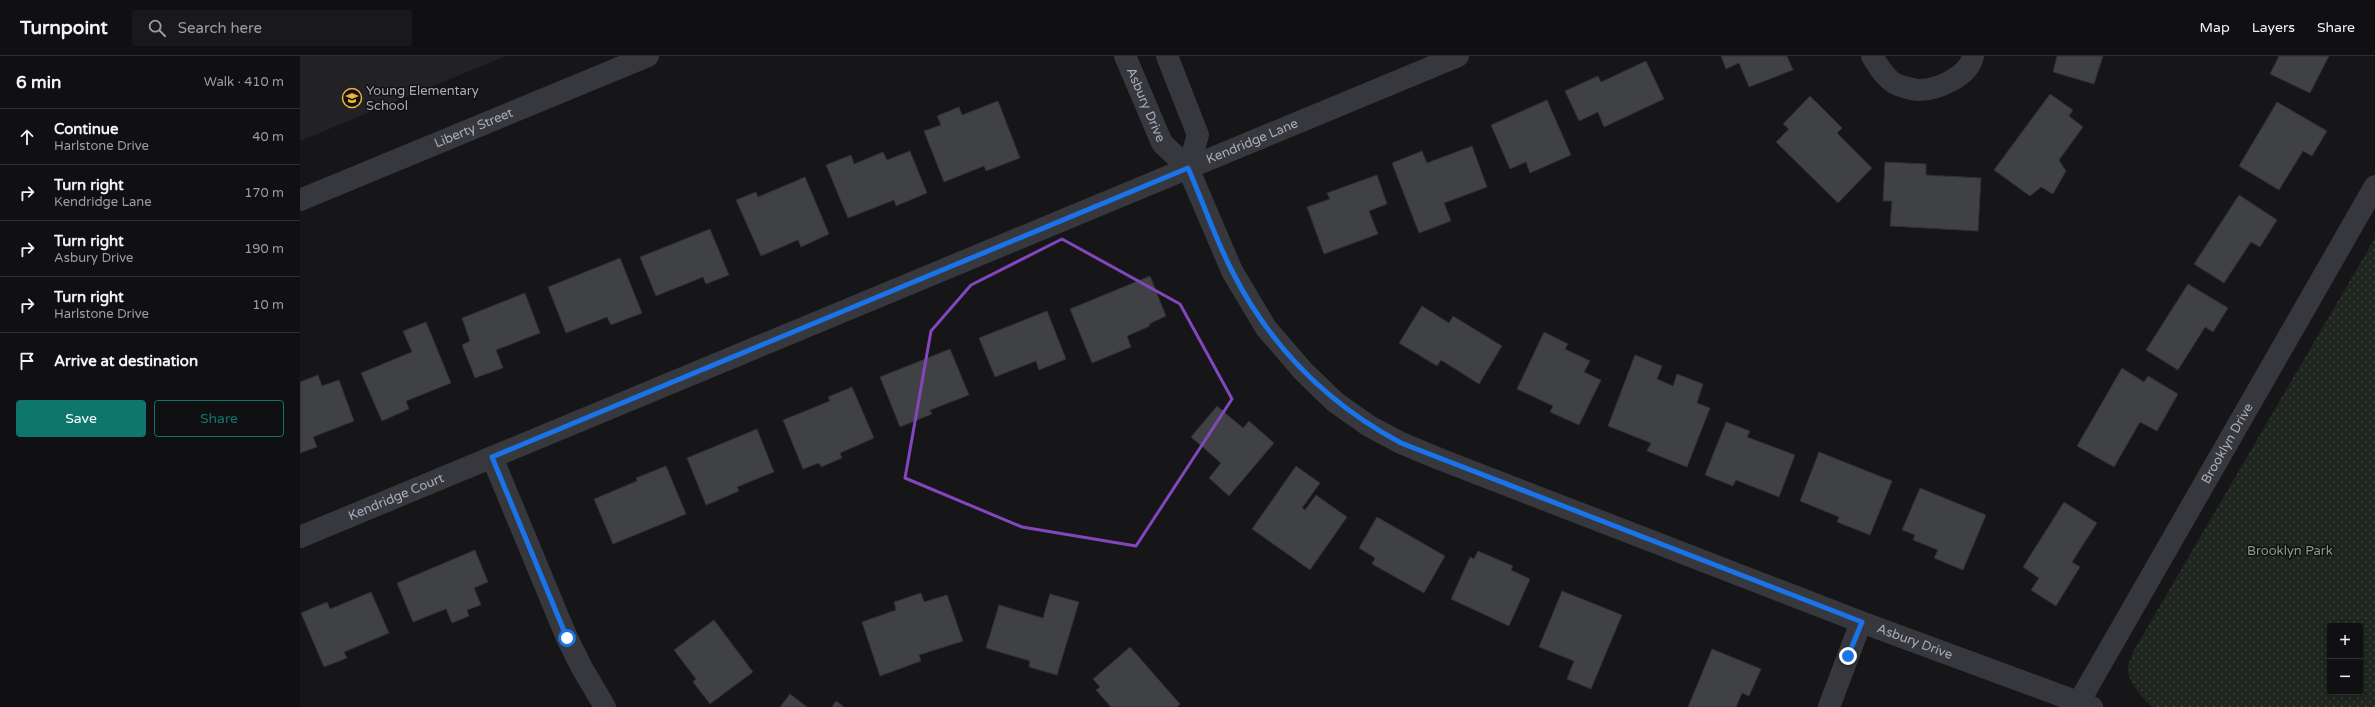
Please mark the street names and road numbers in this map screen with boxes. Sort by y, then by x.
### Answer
street label: Asbury Drive [1123,65,1169,144]
street label: Liberty Street [432,105,516,152]
street label: Kendridge Lane [1204,115,1300,168]
street label: Brooklyn Drive [2198,400,2257,487]
street label: Kendridge Court [346,470,446,524]
street label: Asbury Drive [1875,621,1955,663]

